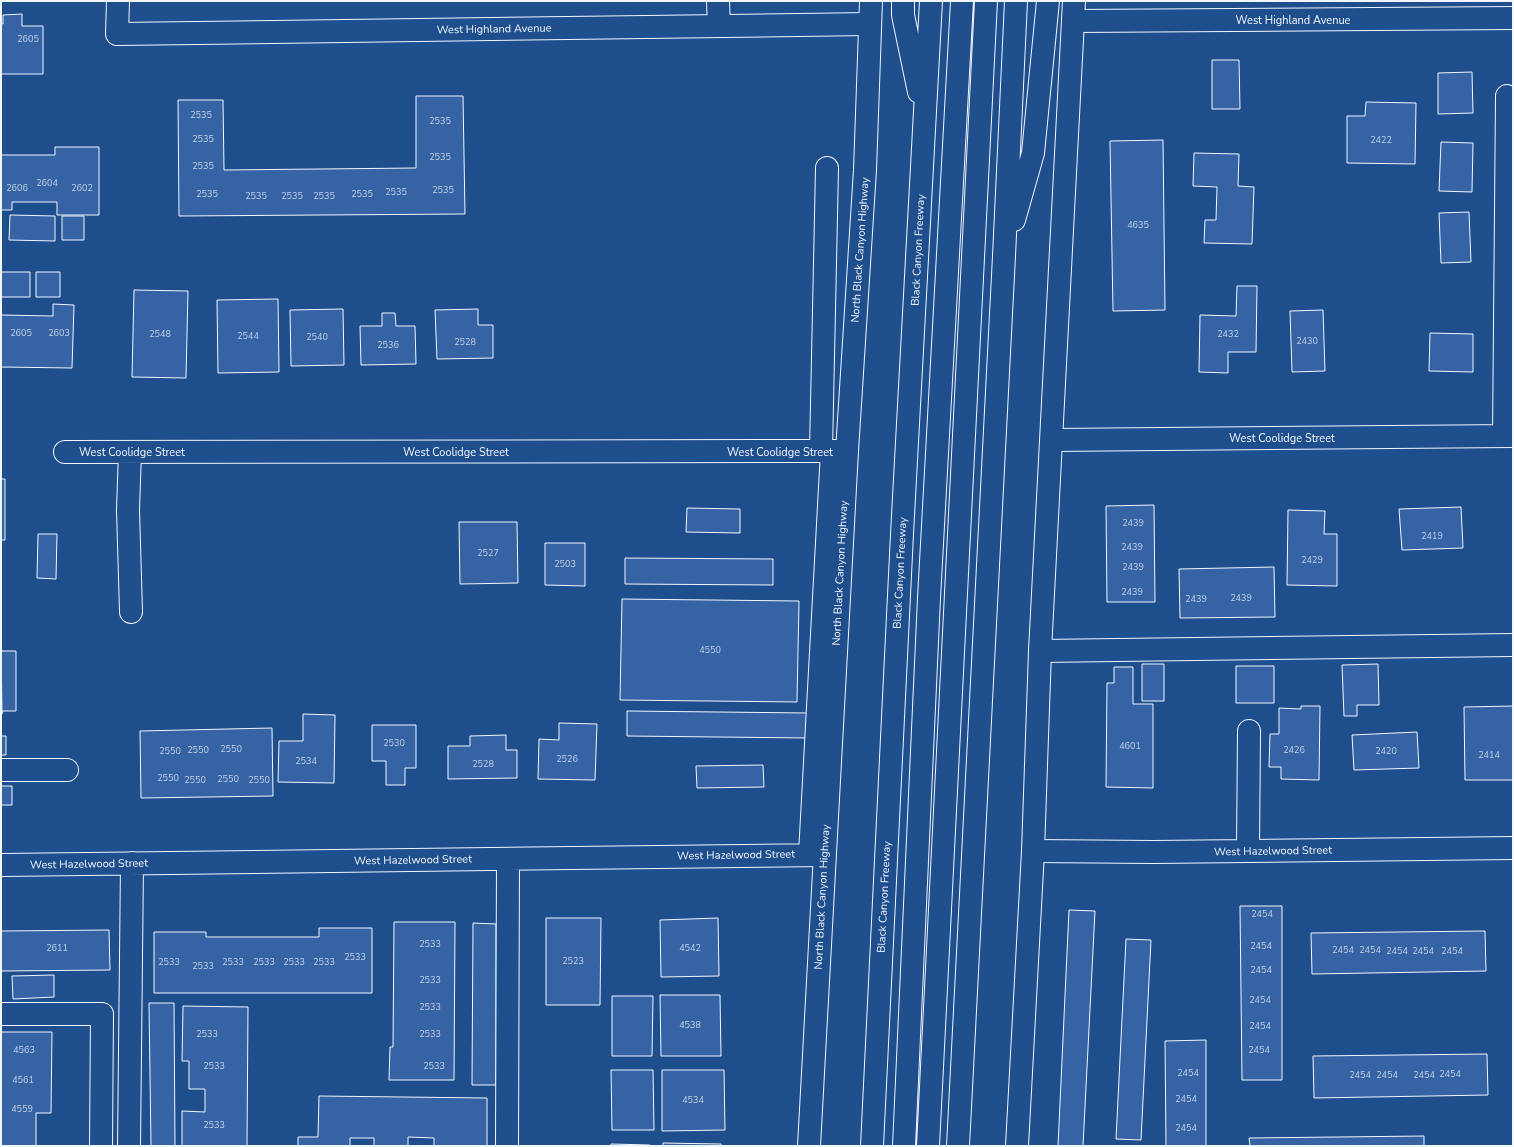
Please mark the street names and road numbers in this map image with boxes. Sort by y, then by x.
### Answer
street label: West Highland Avenue [1236,13,1351,28]
street label: West Highland Avenue [436,20,552,38]
street label: North Black Canyon Highway [847,177,873,323]
street label: Black Canyon Freeway [908,193,928,306]
street label: West Coolidge Street [1229,431,1335,446]
street label: West Coolidge Street [79,445,185,460]
street label: West Coolidge Street [403,445,509,460]
street label: West Coolidge Street [727,445,833,460]
street label: North Black Canyon Highway [829,500,851,646]
street label: Black Canyon Freeway [890,516,910,629]
street label: North Black Canyon Highway [811,824,833,970]
street label: Black Canyon Freeway [874,840,894,953]
street label: West Hazelwood Street [1214,842,1332,860]
street label: West Hazelwood Street [677,846,795,864]
street label: West Hazelwood Street [354,851,472,869]
street label: West Hazelwood Street [30,855,148,873]

